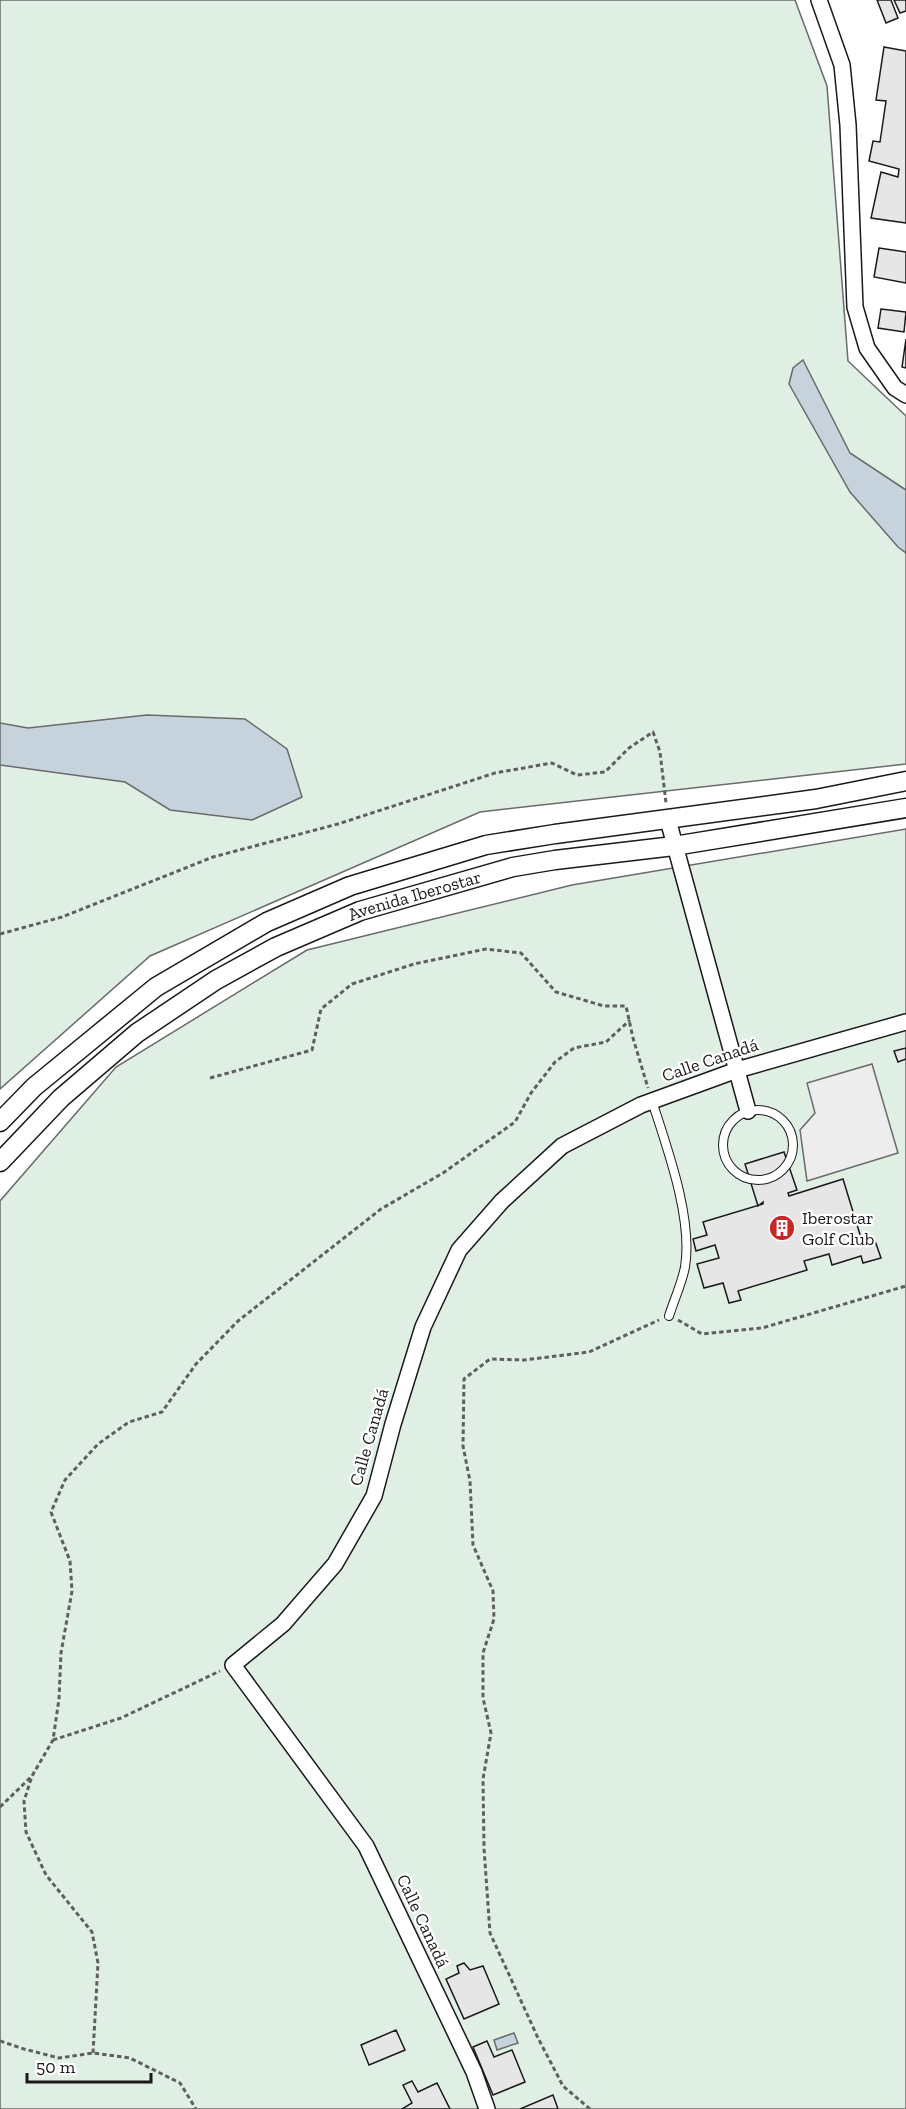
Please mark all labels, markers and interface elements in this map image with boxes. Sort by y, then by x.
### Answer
street label: Avenida Iberostar [344,866,484,926]
street label: Calle Canadá [659,1033,761,1087]
place label: Iberostar Golf Club [802,1207,874,1250]
building icon: Iberostar Golf Club [767,1213,797,1243]
street label: Calle Canadá [345,1385,393,1488]
street label: Calle Canadá [392,1871,454,1971]
scale bar [27,2046,152,2084]
text: 50 m [36,2056,76,2078]

